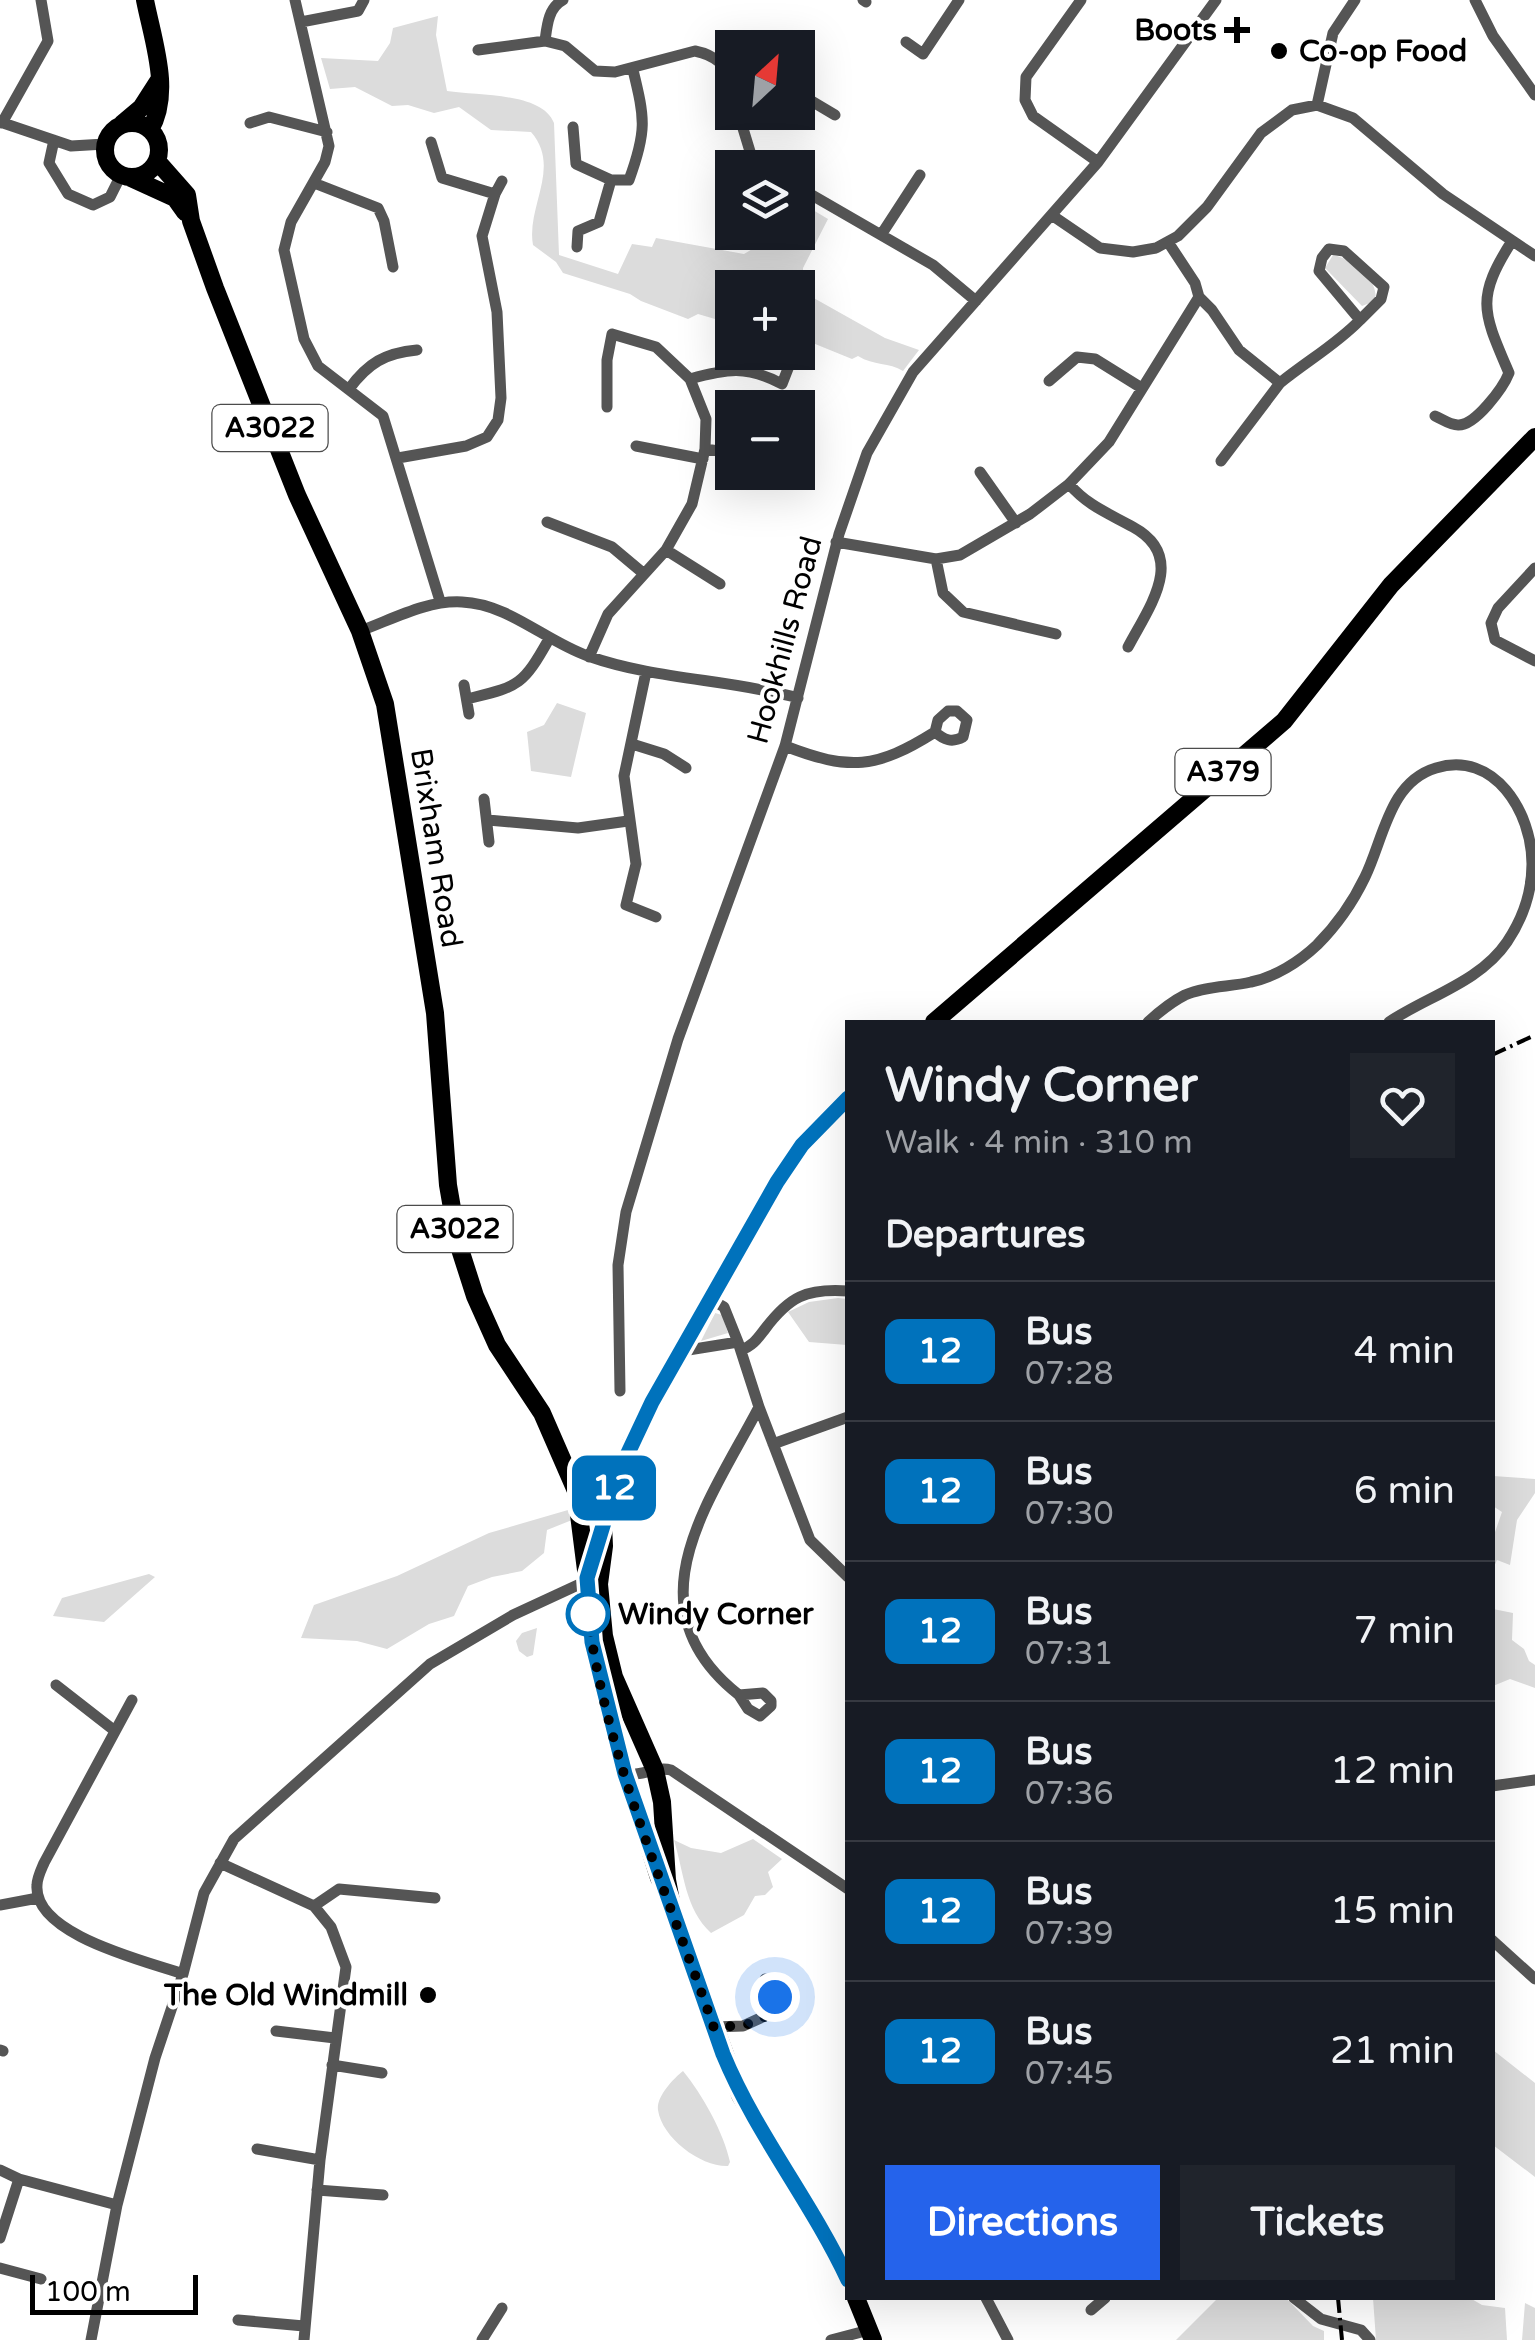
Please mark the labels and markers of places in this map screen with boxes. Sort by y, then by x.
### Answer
place label: Boots [1134,12,1217,49]
marker: Boots [1226,19,1248,41]
place label: Co-op Food [1299,33,1467,70]
marker: Co-op Food [1268,40,1290,62]
marker: Windy Corner [567,1593,609,1635]
place label: Windy Corner [618,1596,814,1633]
place label: The Old Windmill [163,1977,408,2014]
marker: The Old Windmill [417,1984,439,2006]

